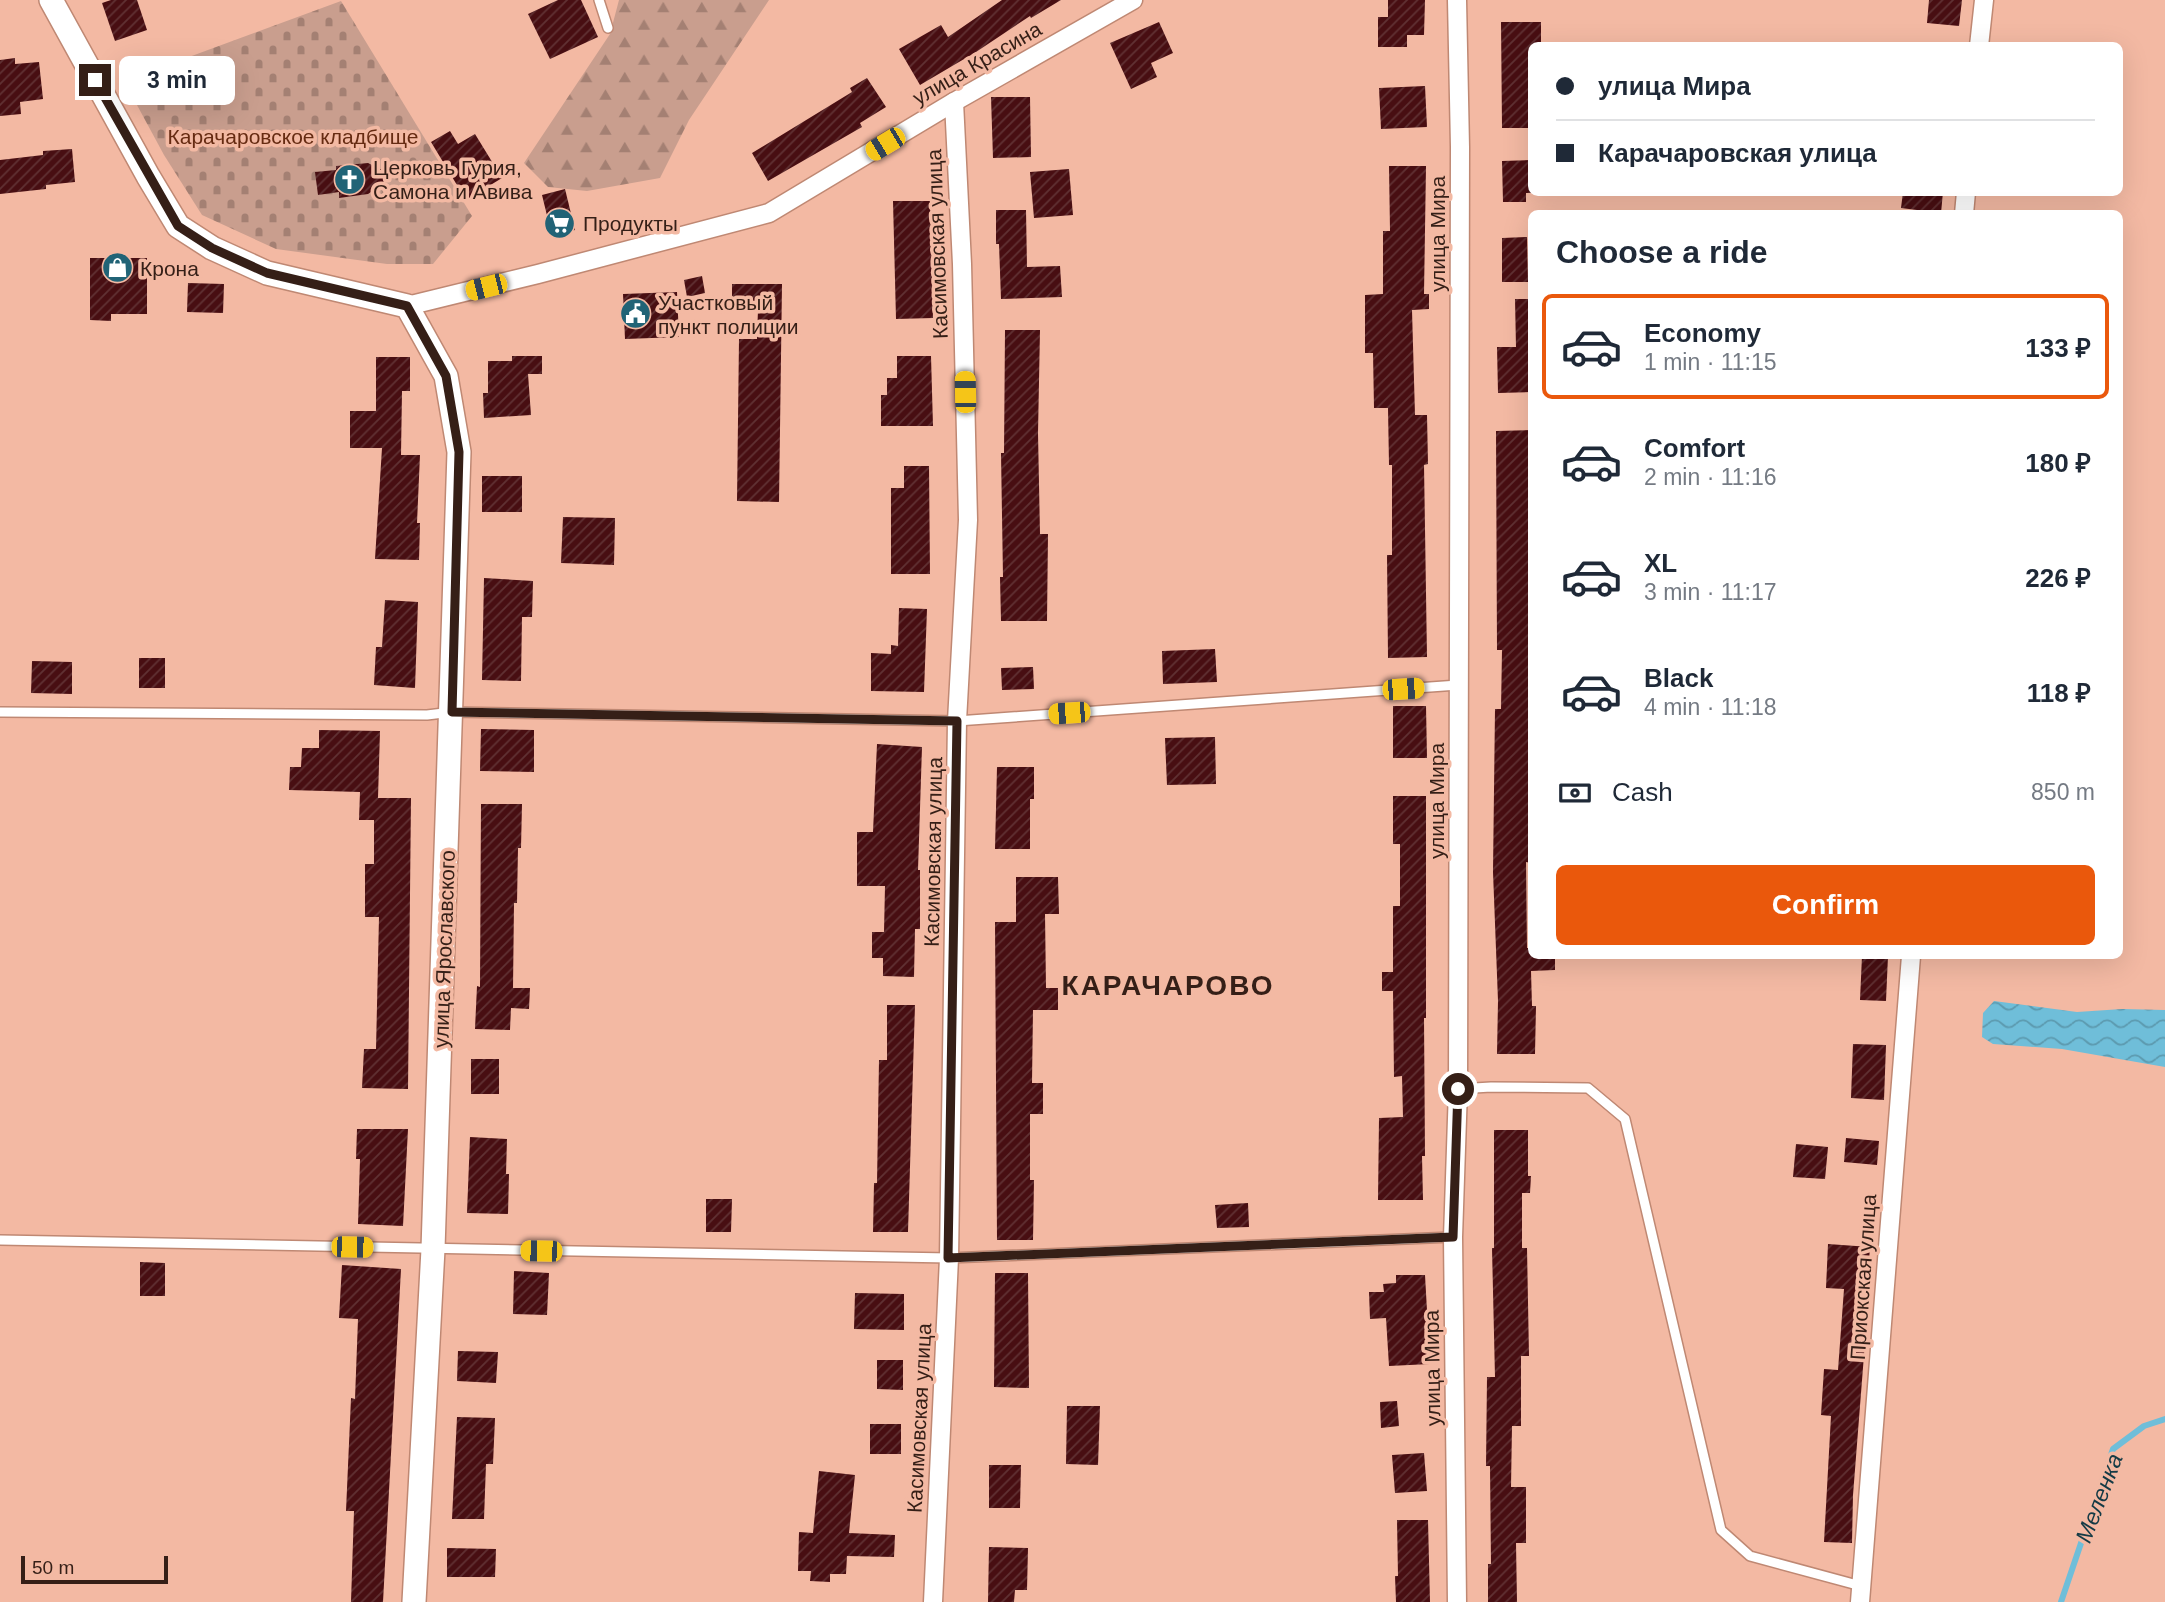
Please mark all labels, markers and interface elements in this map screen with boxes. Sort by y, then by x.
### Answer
street label: улица Красина [909,17,1046,109]
callout: 3 min [119,56,235,104]
route end [79,64,111,96]
text: 3 min [147,67,207,93]
text: улица Мира [1598,71,1751,101]
car [862,124,909,164]
park label: Карачаровское кладбище [168,125,418,148]
text: Карачаровская улица [1598,138,1877,168]
street label: Касимовская улица [922,148,952,339]
place label: Церковь Гурия, Самона и Авива [373,156,533,203]
church icon: Церковь Гурия, Самона и Авива [333,162,367,196]
street label: улица Мира [1426,176,1449,292]
supermarket icon: Продукты [543,206,577,240]
place label: Продукты [583,212,678,235]
text: Choose a ride [1556,234,1768,270]
shop icon: Крона [100,251,134,285]
place label: Крона [140,257,199,280]
car [464,272,509,302]
place label: Участковый пункт полиции [658,291,798,338]
public building icon: Участковый пункт полиции [618,297,652,331]
icon: car [1560,315,1623,378]
text: Economy [1644,318,1761,348]
text: 133 ₽ [2025,333,2091,363]
text: 1 min · 11:15 [1644,349,1777,375]
car [955,371,976,413]
icon: car [1560,430,1623,493]
text: Comfort [1644,433,1745,463]
text: 180 ₽ [2025,448,2091,478]
text: 2 min · 11:16 [1644,464,1777,490]
icon: car [1560,545,1623,608]
text: XL [1644,548,1677,578]
text: 226 ₽ [2025,563,2091,593]
text: 3 min · 11:17 [1644,579,1777,605]
icon: car [1560,660,1623,723]
text: Black [1644,663,1713,693]
car [1382,677,1425,701]
text: 118 ₽ [2027,678,2091,708]
text: 4 min · 11:18 [1644,694,1777,720]
car [1048,701,1091,725]
street label: улица Мира [1425,743,1448,859]
street label: Касимовская улица [920,757,946,947]
icon: cash [1556,774,1594,812]
text: Cash [1612,777,1673,807]
text: 850 m [2031,779,2095,805]
street label: улица Ярославского [429,850,459,1048]
button: Confirm [1556,865,2095,945]
district label: КАРАЧАРОВО [1062,970,1274,1001]
route start [1442,1073,1474,1105]
street label: Приокская улица [1846,1193,1880,1361]
car [331,1236,374,1258]
car [520,1240,563,1262]
street label: улица Мира [1419,1309,1445,1426]
street label: Касимовская улица [903,1322,935,1513]
water label: Меленка [2070,1450,2128,1546]
scale bar [21,1553,168,1585]
text: 50 m [32,1557,74,1578]

